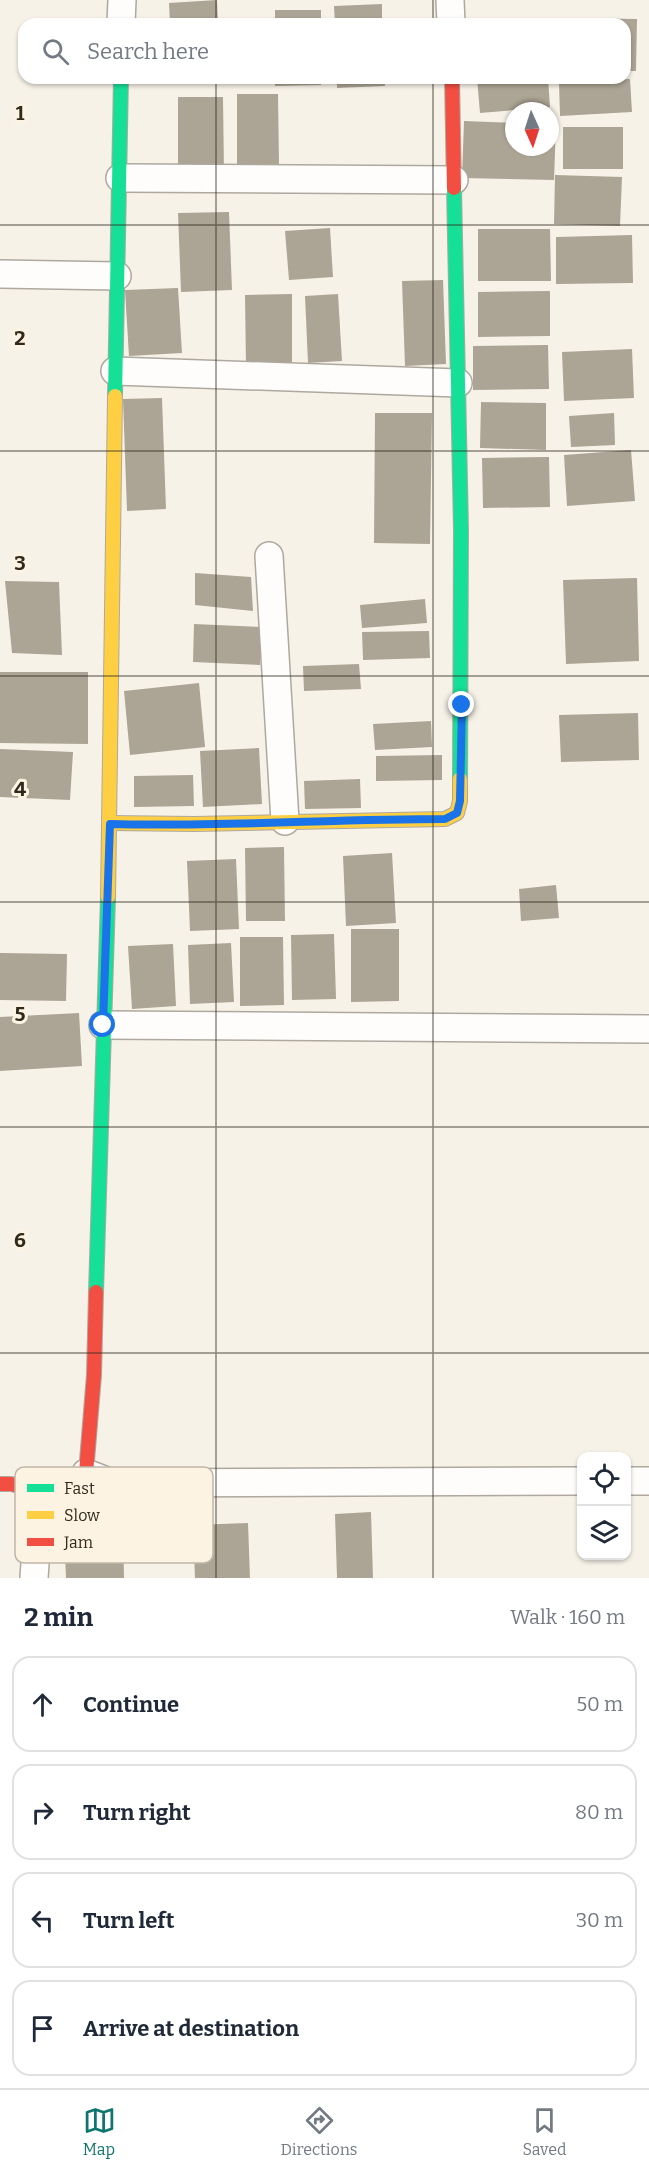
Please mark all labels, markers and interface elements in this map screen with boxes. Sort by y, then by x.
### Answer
search box [18,18,631,84]
icon: search [39,35,72,68]
text: Search here [87,38,209,65]
text: 1 [16,101,25,125]
north arrow [505,102,559,156]
text: 2 [14,326,26,350]
text: 3 [14,551,26,575]
route end [448,691,474,717]
text: 4 [14,777,26,801]
text: 5 [15,1002,26,1026]
route start [89,1011,115,1037]
text: 6 [14,1228,26,1252]
map controls [577,1452,631,1560]
button: locate [577,1452,631,1506]
legend [15,1467,213,1563]
text: Fast [64,1479,95,1498]
text: Slow [64,1506,100,1525]
button: layers [577,1506,631,1560]
text: Jam [63,1533,93,1552]
text: 2 min [24,1602,93,1633]
text: Walk · 160 m [510,1605,625,1629]
icon: ahead [26,1688,59,1721]
text: Continue [83,1691,179,1718]
text: 50 m [576,1692,623,1716]
icon: right [26,1796,59,1829]
text: Turn right [83,1799,191,1826]
text: 80 m [575,1800,623,1824]
icon: left [26,1904,59,1937]
text: Turn left [83,1907,175,1934]
text: 30 m [576,1908,623,1932]
icon: arrive [26,2012,59,2045]
text: Arrive at destination [83,2015,299,2042]
tab: Map [83,2104,116,2159]
tab: Directions [281,2104,358,2159]
tab: Saved [523,2104,566,2159]

